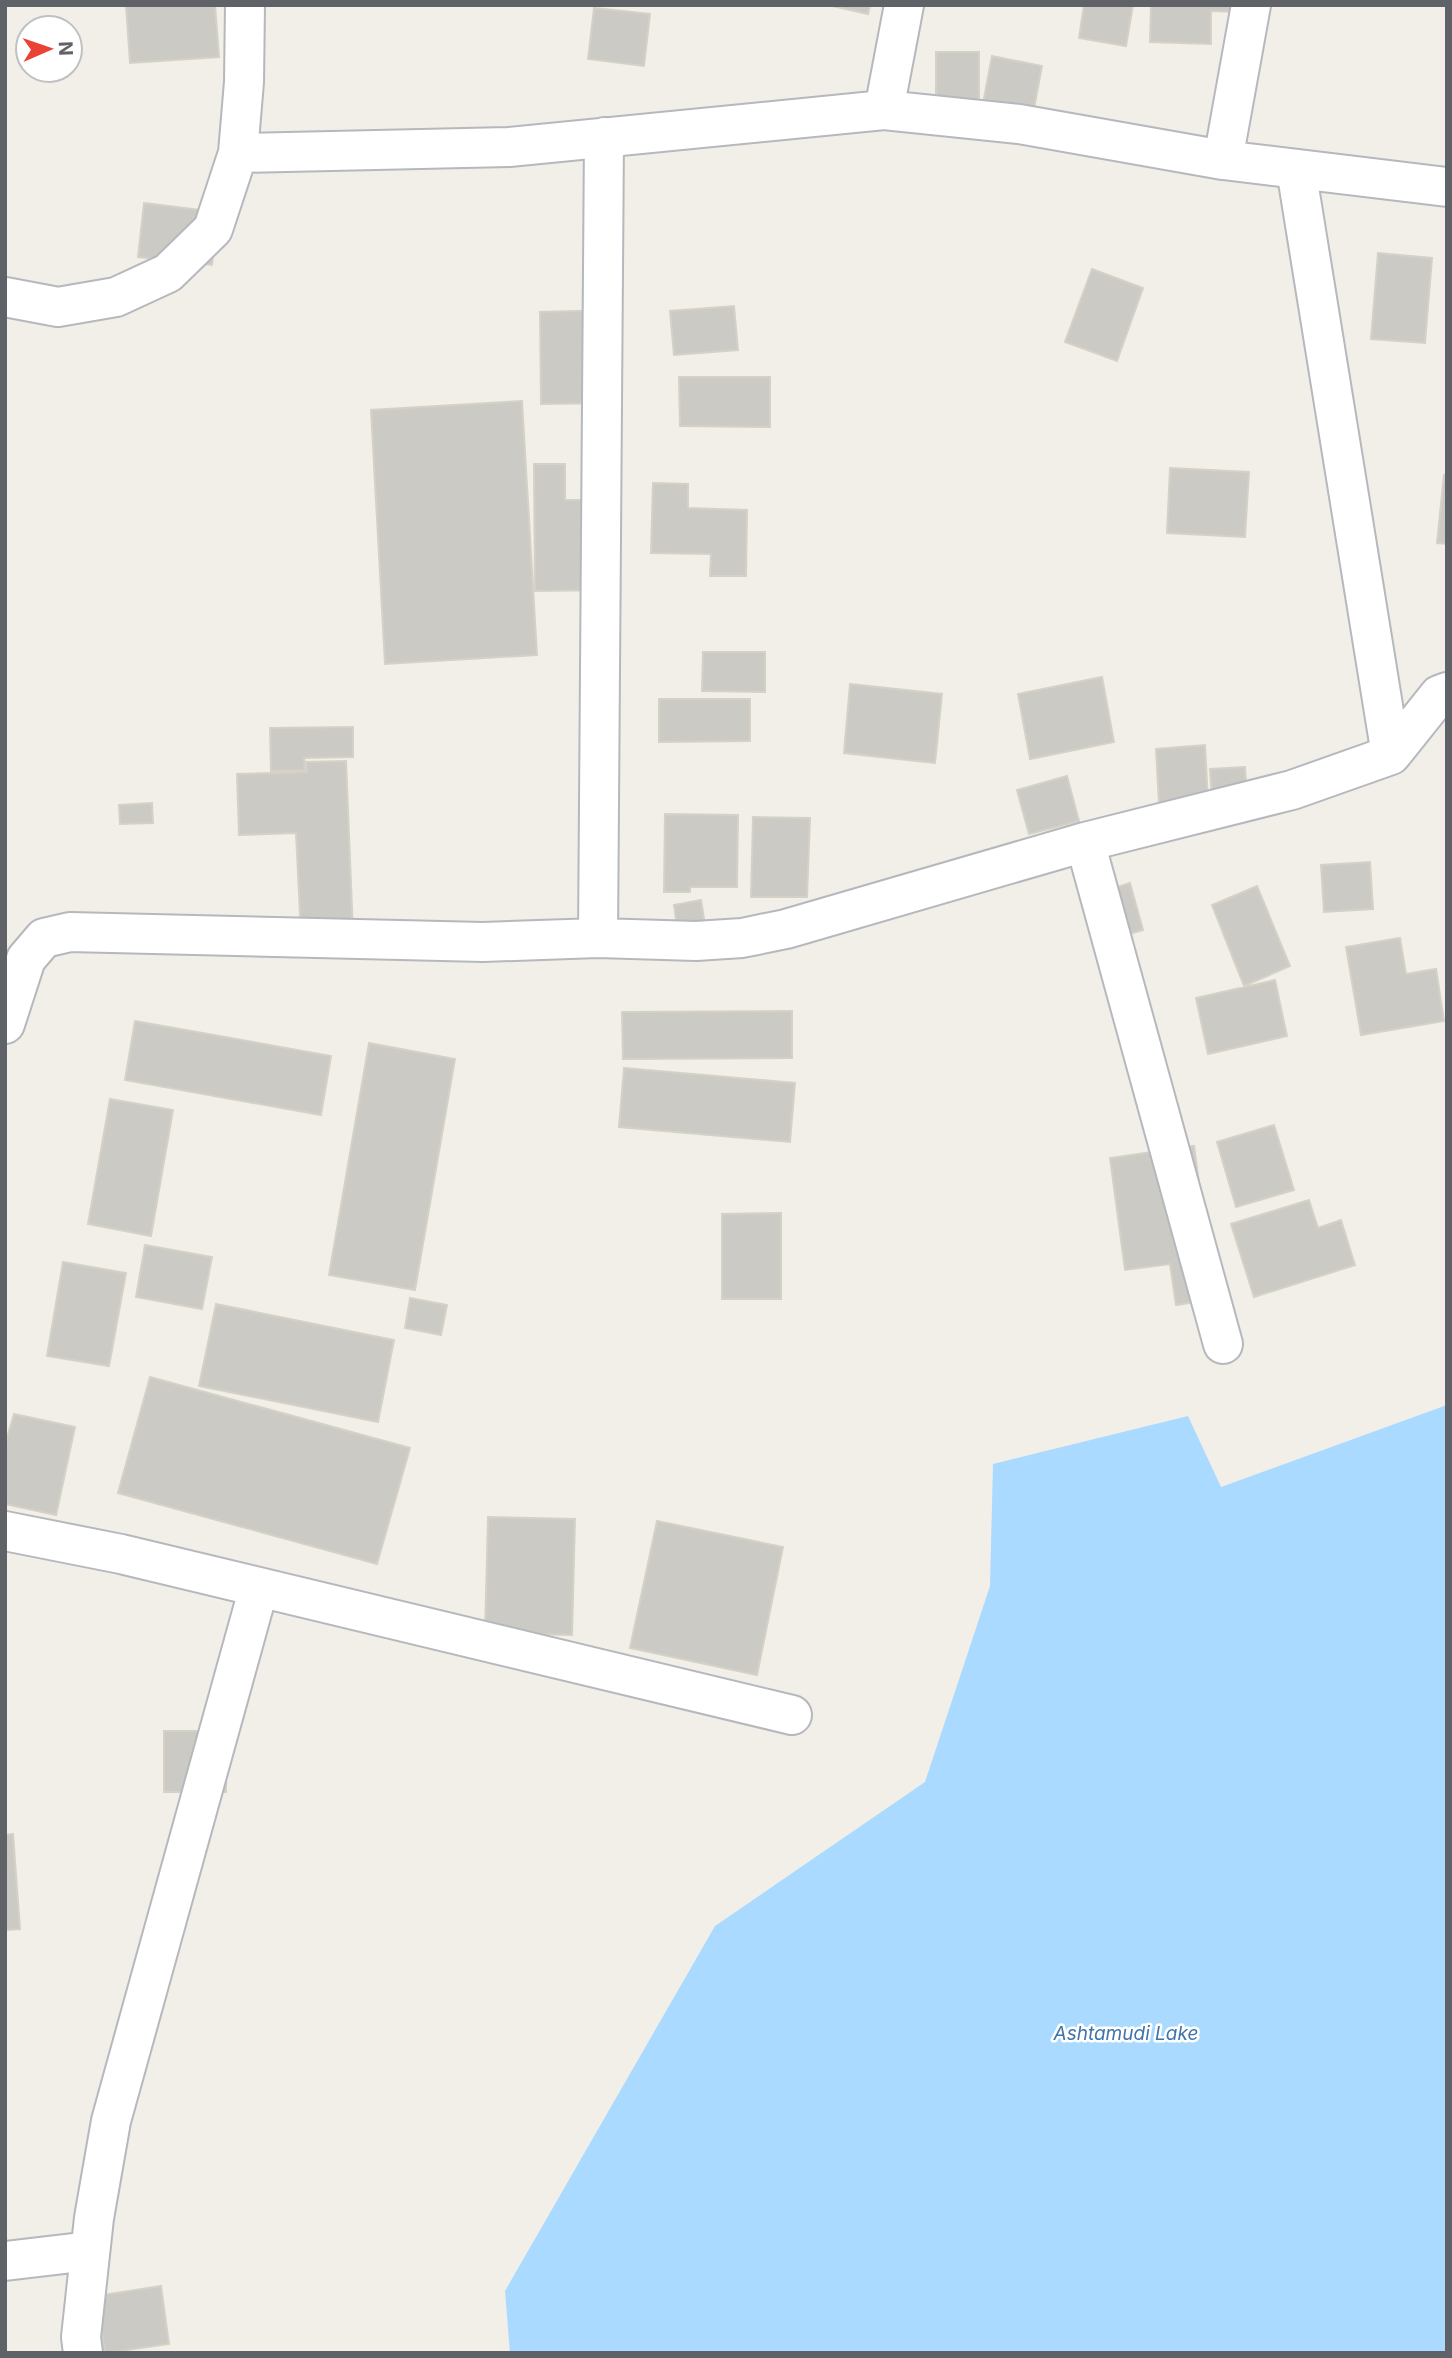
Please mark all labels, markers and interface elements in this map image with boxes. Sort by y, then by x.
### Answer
north arrow [14,14,84,84]
text: N [54,41,77,56]
water label: Ashtamudi Lake [1053,2022,1198,2045]

